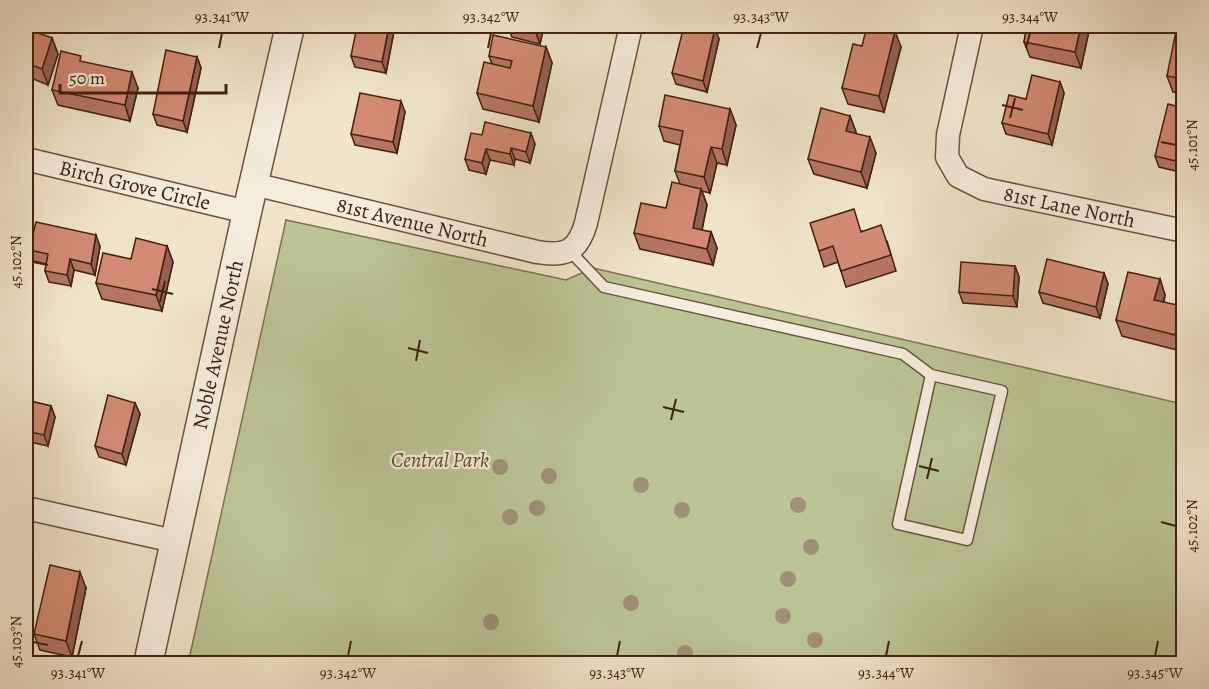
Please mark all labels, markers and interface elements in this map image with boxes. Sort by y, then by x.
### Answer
text: 93.341°W [195,7,249,27]
text: 93.342°W [463,7,519,27]
text: 93.343°W [733,7,789,27]
text: 93.344°W [1002,7,1058,27]
scale bar [60,57,226,95]
text: 50 m [69,66,105,90]
text: 45.101°N [1182,119,1202,171]
street label: Birch Grove Circle [57,153,213,217]
street label: 81st Lane North [1001,179,1138,234]
street label: 81st Avenue North [334,191,491,254]
text: 45.102°N [6,235,26,289]
street label: Noble Avenue North [186,257,250,432]
park label: Central Park [391,446,489,474]
text: 45.102°N [1182,499,1202,553]
text: 45.103°N [6,616,26,668]
text: 93.341°W [51,663,105,683]
text: 93.342°W [320,663,376,683]
text: 93.343°W [589,663,645,683]
text: 93.344°W [858,663,914,683]
text: 93.345°W [1127,663,1183,683]

